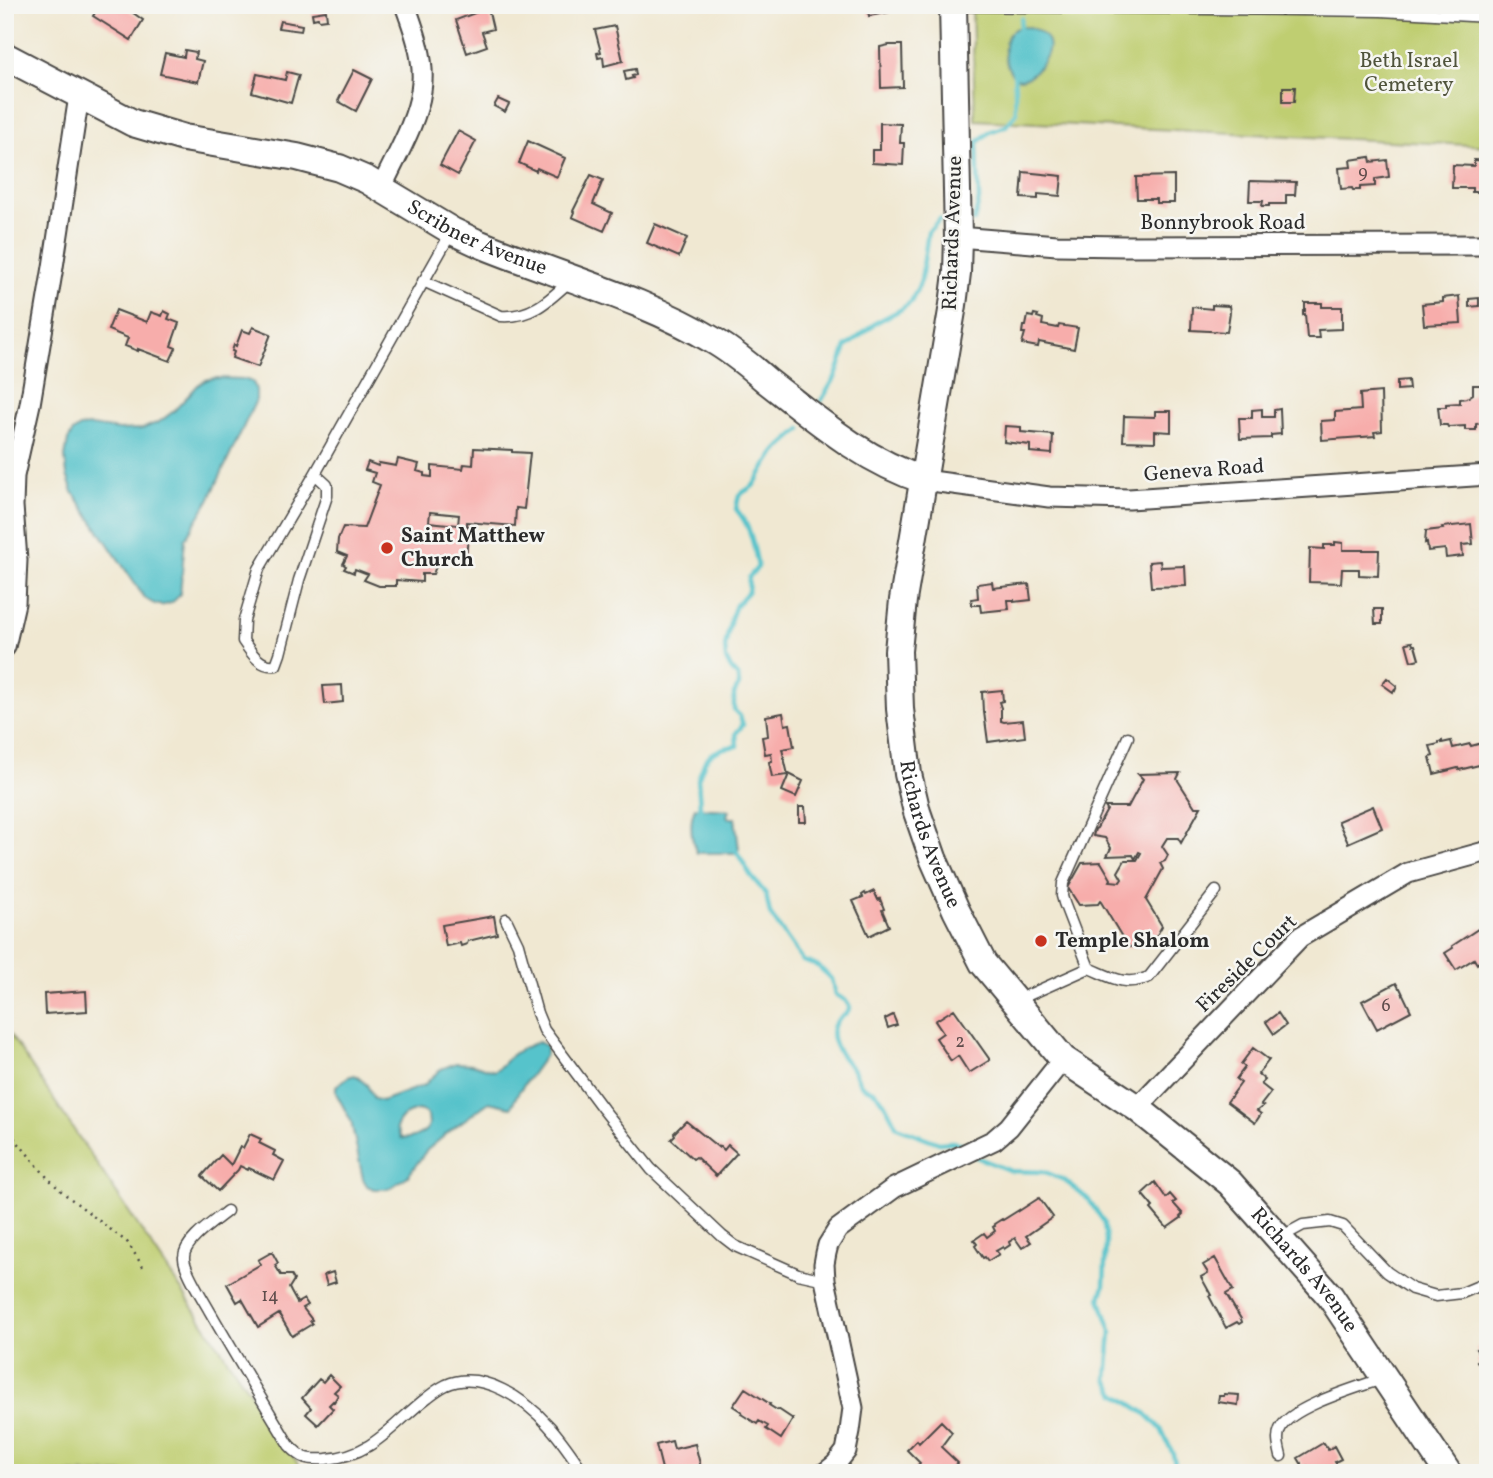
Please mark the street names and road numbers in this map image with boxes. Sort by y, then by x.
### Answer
street label: Richards Avenue [936,155,970,311]
street label: Scribner Avenue [402,193,551,283]
street label: Bonnybrook Road [1140,209,1306,238]
street label: Geneva Road [1143,452,1265,490]
street label: Richards Avenue [892,758,968,913]
street label: Fireside Court [1190,908,1304,1020]
street label: Richards Avenue [1244,1201,1365,1338]

